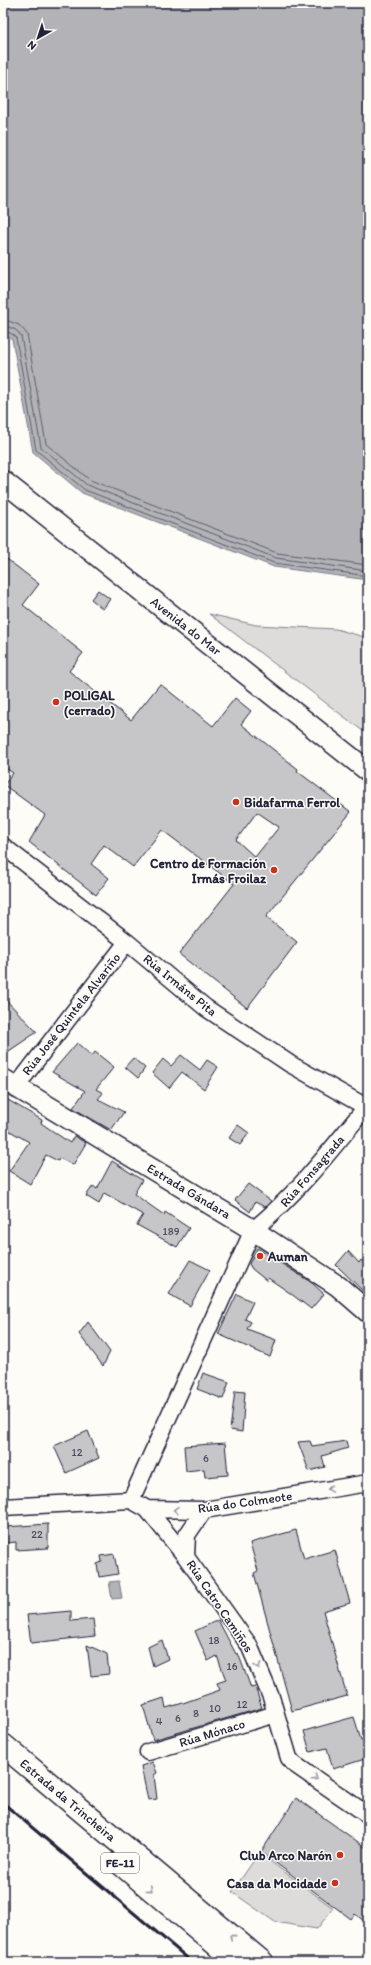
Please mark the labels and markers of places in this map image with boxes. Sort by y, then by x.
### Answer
place label: POLIGAL (cerrado) [64,688,115,719]
marker: POLIGAL (cerrado) [51,697,61,707]
place label: Bidafarma Ferrol [244,795,340,810]
marker: Bidafarma Ferrol [231,797,241,807]
place label: Centro de Formación Irmás Froilaz [150,856,267,886]
marker: Centro de Formación Irmás Froilaz [269,865,279,875]
place label: Auman [267,1249,309,1264]
marker: Auman [255,1251,265,1261]
place label: Club Arco Narón [240,1848,333,1863]
marker: Club Arco Narón [335,1850,345,1860]
place label: Casa da Mocidade [227,1876,327,1891]
marker: Casa da Mocidade [330,1878,340,1888]

